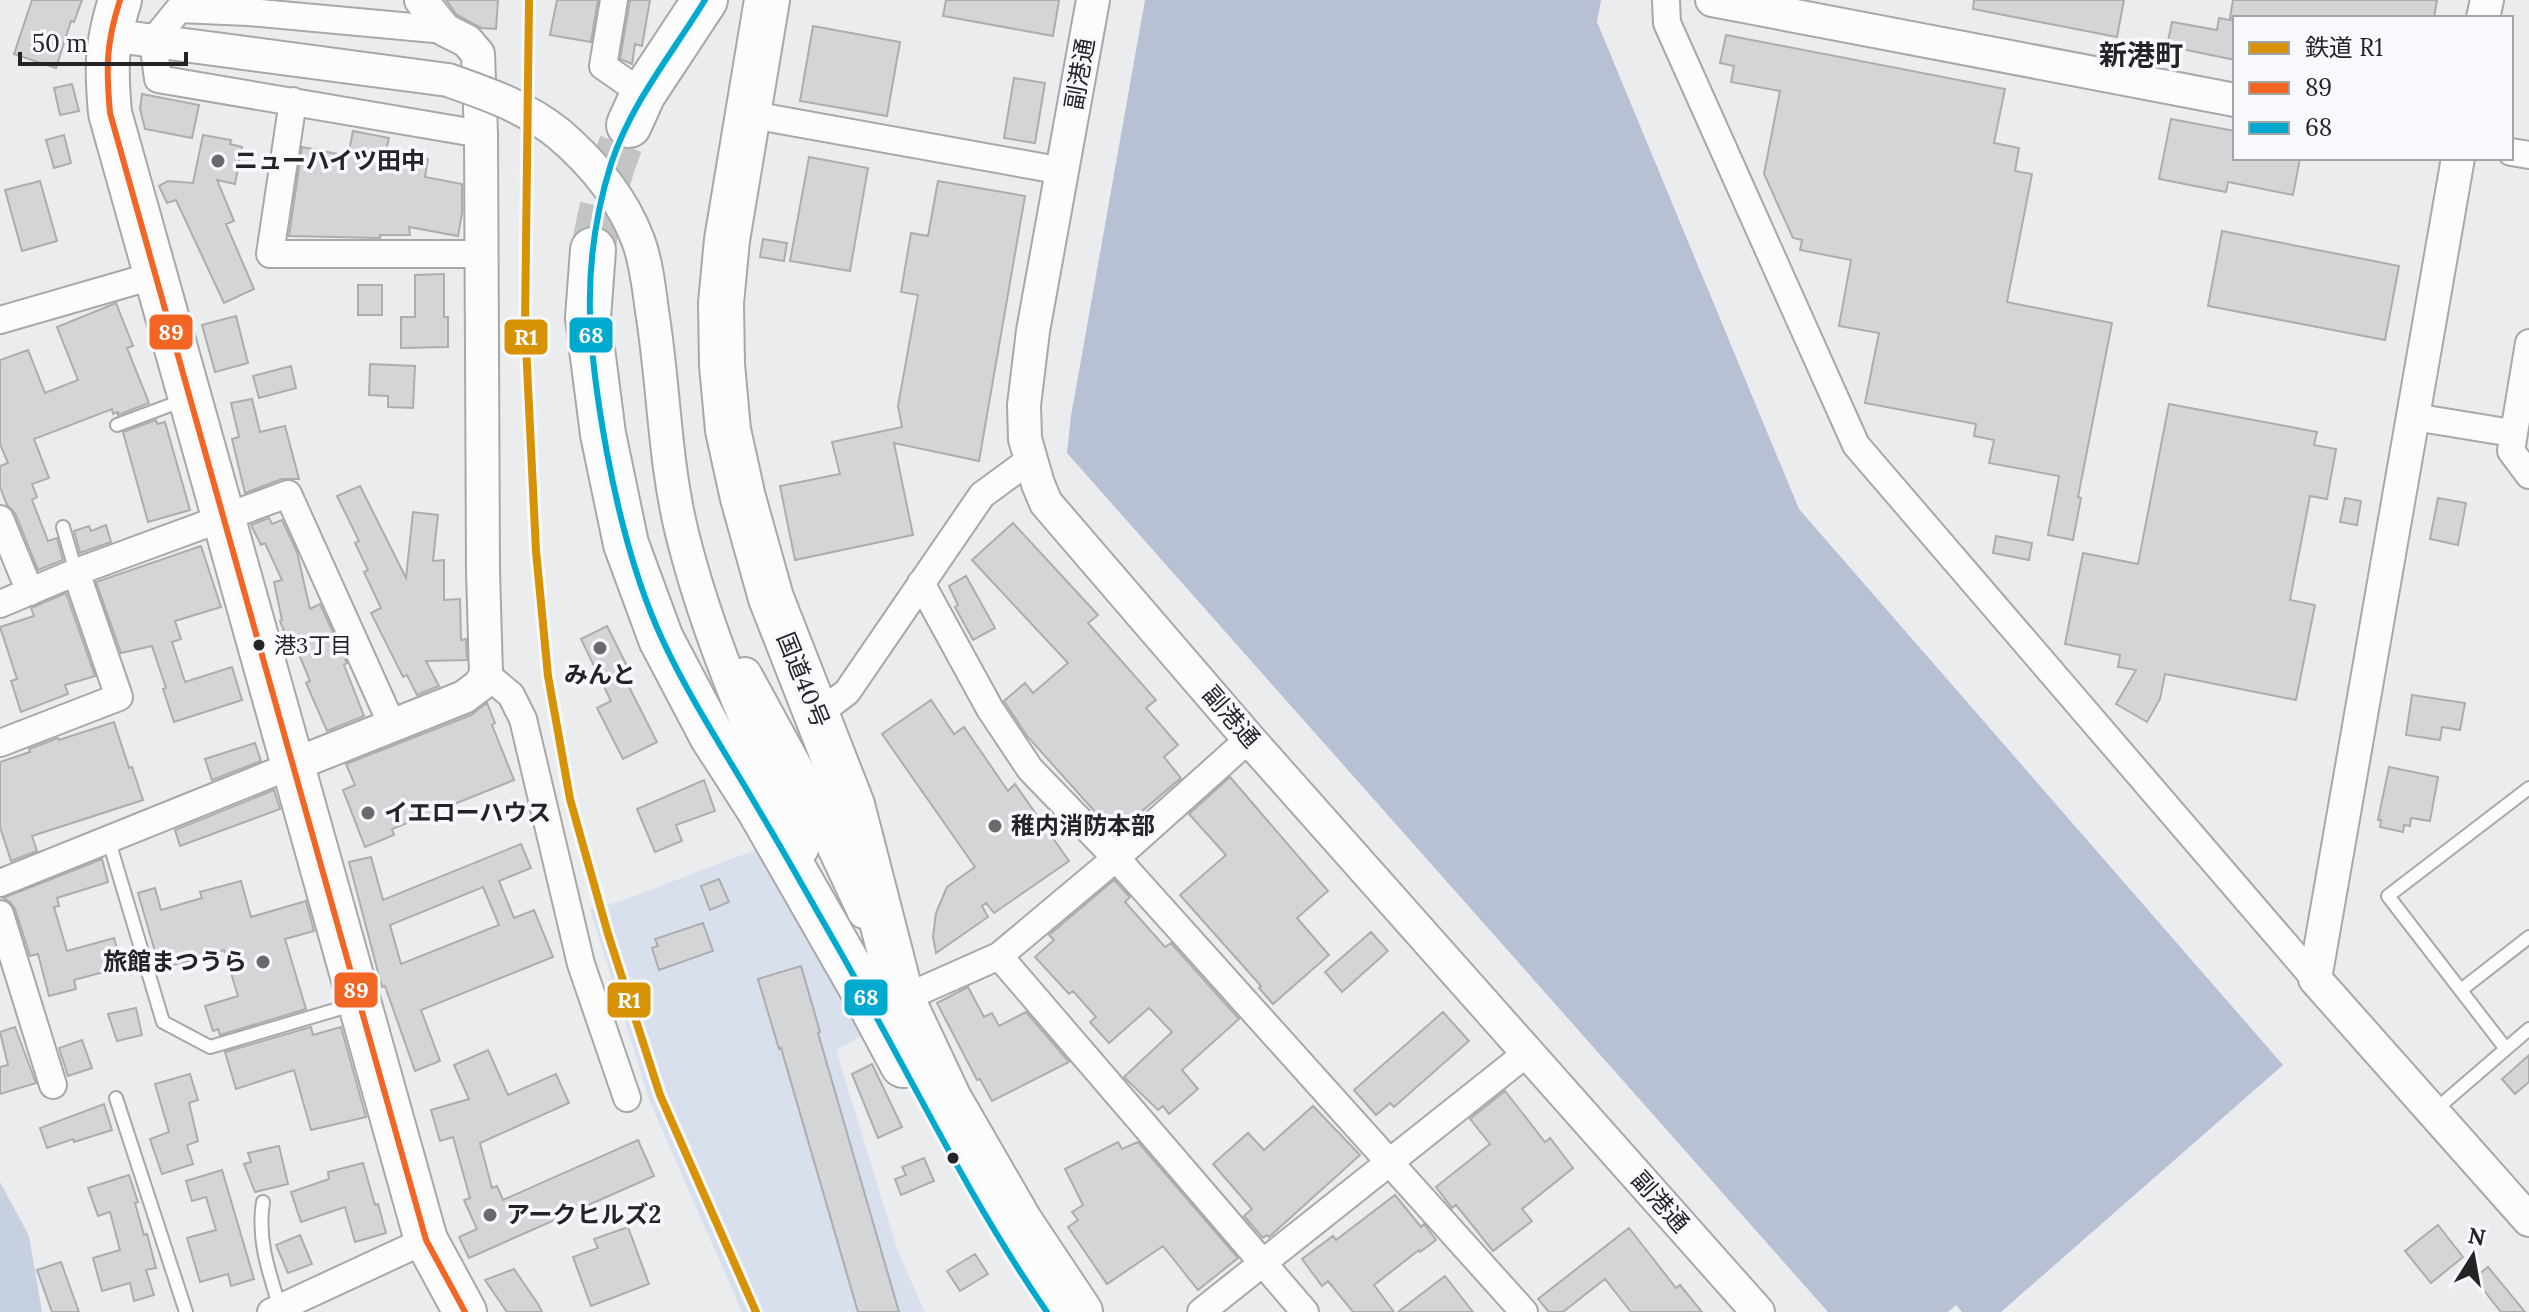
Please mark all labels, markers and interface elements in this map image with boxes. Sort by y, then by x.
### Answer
scale bar [20,16,186,66]
legend [2233,16,2513,160]
text: 50 m [32,28,88,59]
text: 鉄道 R1 [2305,32,2383,63]
street label: 副港通 [1058,36,1101,112]
district label: 新港町 [2099,37,2183,73]
text: 89 [2305,72,2332,103]
text: 68 [2305,112,2332,143]
place label: ニューハイツ田中 [234,145,425,176]
marker: ニューハイツ田中 [209,152,227,170]
line badge: 89 [148,313,194,351]
line badge: 68 [568,316,614,354]
text: 89 [158,318,184,346]
line badge: R1 [503,318,549,356]
text: 68 [578,321,604,349]
text: R1 [514,323,538,351]
street label: 国道40号 [770,628,837,732]
place label: 港3丁目 [274,631,352,659]
marker: 港3丁目 [251,637,267,653]
marker: みんと [591,639,609,657]
place label: みんと [564,659,636,690]
street label: 副港通 [1196,679,1267,754]
place label: イエローハウス [384,797,551,828]
marker: イエローハウス [359,804,377,822]
place label: 稚内消防本部 [1011,810,1155,841]
marker: 稚内消防本部 [986,817,1004,835]
place label: 旅館まつうら [103,946,247,977]
marker: 旅館まつうら [254,953,272,971]
line badge: 89 [333,971,379,1009]
text: 89 [343,976,369,1004]
line badge: 68 [843,978,889,1017]
line badge: R1 [606,981,652,1019]
text: 68 [853,983,879,1011]
text: R1 [617,986,641,1014]
unlabelled marker [945,1150,961,1166]
street label: 副港通 [1625,1165,1696,1239]
place label: アークヒルズ2 [506,1199,661,1230]
marker: アークヒルズ2 [481,1206,499,1224]
north arrow [2433,1216,2513,1296]
text: N [2466,1221,2488,1252]

